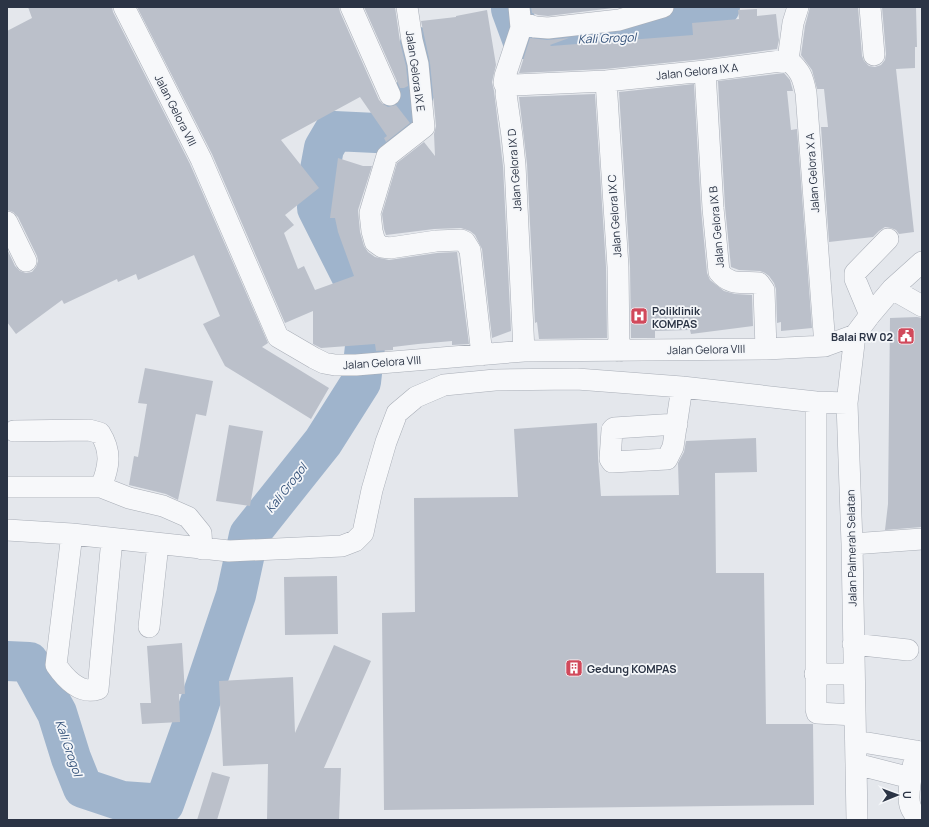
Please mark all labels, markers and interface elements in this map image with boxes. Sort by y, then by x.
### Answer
water label: Kali Grogol [577,28,639,48]
street label: Jalan Gelora IX E [403,30,429,112]
street label: Jalan Gelora IX A [655,59,739,83]
street label: Jalan Gelora VIII [152,72,200,148]
street label: Jalan Gelora IX D [504,128,524,212]
street label: Jalan Gelora X A [802,133,822,213]
street label: Jalan Gelora IX C [604,174,624,258]
street label: Jalan Gelora IX B [705,185,727,269]
place label: Poliklinik KOMPAS [652,303,701,331]
hospital icon: Poliklinik KOMPAS [629,306,649,326]
public building icon: Balai RW 02 [896,326,916,346]
place label: Balai RW 02 [831,329,893,344]
street label: Jalan Gelora VIII [667,341,745,357]
street label: Jalan Gelora VIII [342,352,422,372]
water label: Kali Grogol [261,458,312,516]
street label: Jalan Palmerah Selatan [842,489,860,607]
building icon: Gedung KOMPAS [564,658,584,678]
place label: Gedung KOMPAS [587,661,676,676]
water label: Kali Grogol [51,718,87,781]
north arrow [877,775,917,815]
text: U [900,791,915,799]

